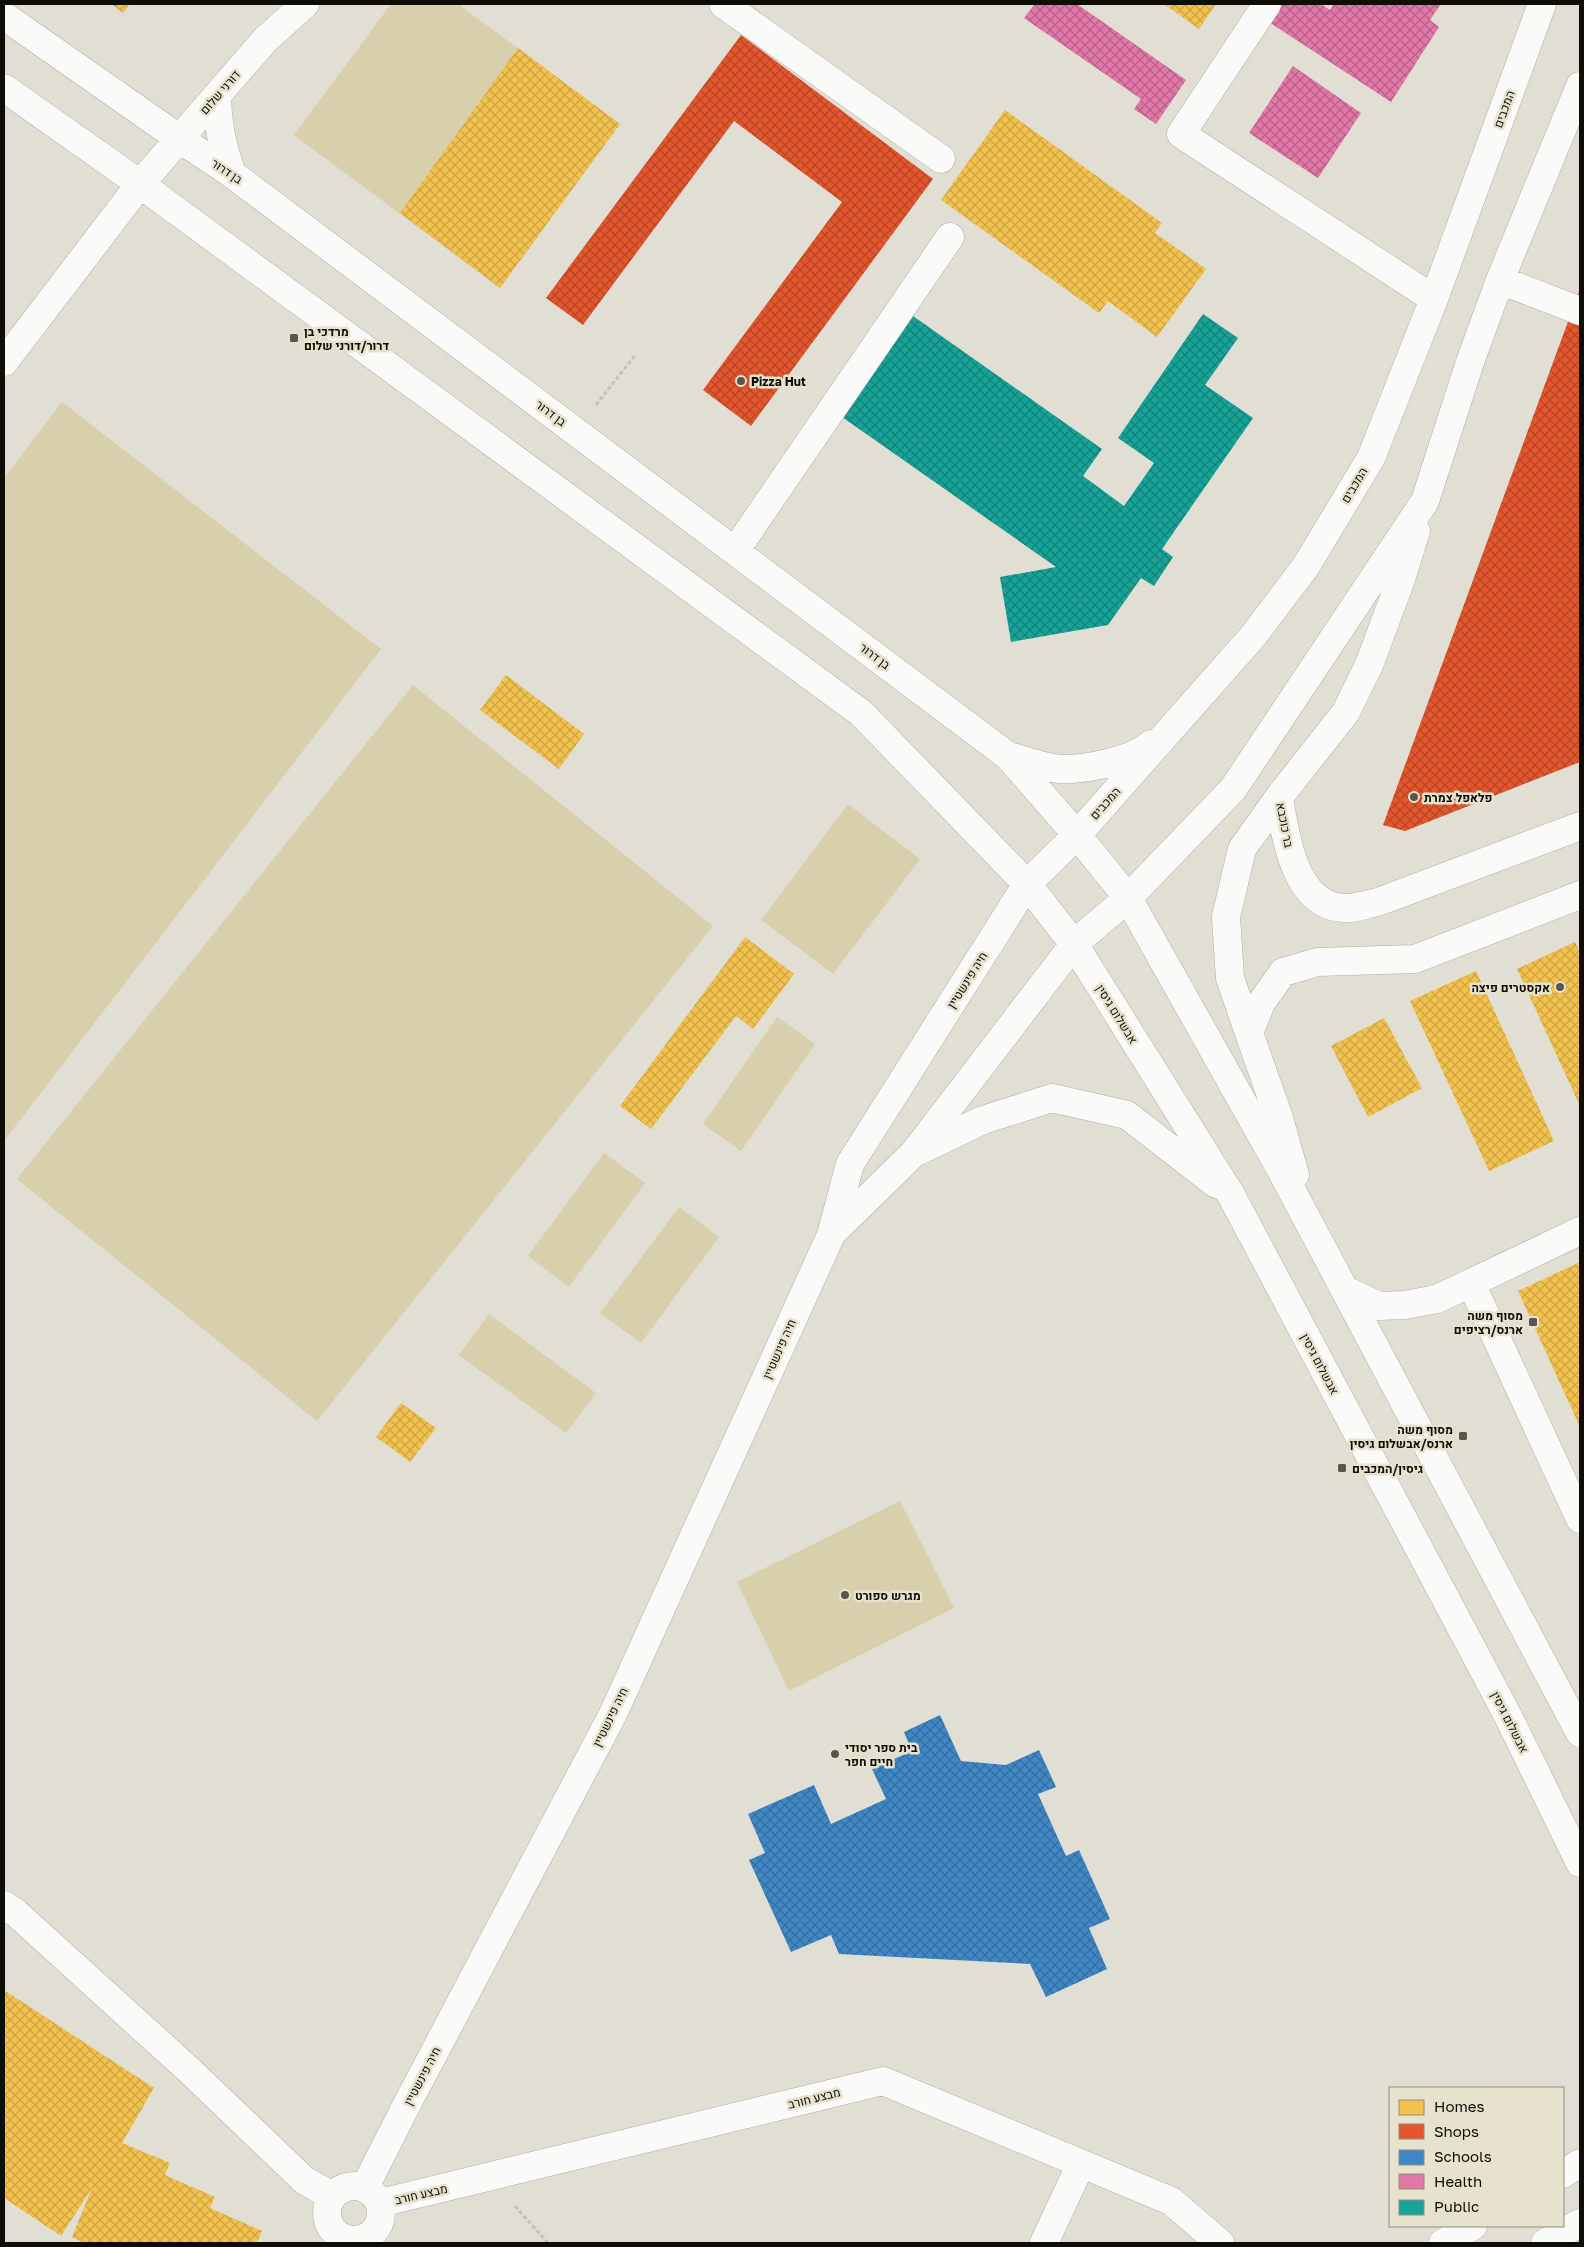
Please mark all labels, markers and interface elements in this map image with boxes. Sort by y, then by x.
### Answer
street label: דורני שלום [197,67,243,117]
street label: המכבים [1490,88,1518,130]
street label: בן דרור [209,155,246,187]
place label: מרדכי בן דרור/דורני שלום [304,324,389,353]
marker: מרדכי בן דרור/דורני שלום [288,332,300,344]
place label: Pizza Hut [751,374,806,389]
marker: Pizza Hut [735,375,747,387]
street label: בן דרור [533,397,570,430]
street label: המכבים [1338,465,1370,505]
street label: בן דרור [857,640,894,673]
street label: המכבים [1086,784,1124,822]
place label: פלאפל צמרת [1424,790,1493,805]
marker: פלאפל צמרת [1408,791,1420,803]
street label: בר כוכבא [1273,801,1297,850]
street label: חיה פינשטיין [944,949,990,1011]
place label: אקסטרים פיצה [1471,980,1550,995]
marker: אקסטרים פיצה [1554,981,1566,993]
street label: אבשלום גיסין [1093,982,1141,1047]
place label: מסוף משה ארנס/רציפים [1454,1308,1523,1337]
marker: מסוף משה ארנס/רציפים [1527,1316,1539,1328]
street label: חיה פינשטיין [759,1317,799,1381]
street label: אבשלום גיסין [1298,1331,1342,1397]
place label: מסוף משה ארנס/אבשלום גיסין [1350,1422,1453,1451]
marker: מסוף משה ארנס/אבשלום גיסין [1457,1430,1469,1442]
place label: גיסין/המכבים [1352,1461,1423,1476]
marker: גיסין/המכבים [1336,1462,1348,1474]
place label: מגרש ספורט [855,1588,921,1603]
marker: מגרש ספורט [839,1589,851,1601]
street label: חיה פינשטיין [589,1685,631,1749]
street label: אבשלום גיסין [1488,1689,1532,1755]
place label: בית ספר יסודי חיים חפר [845,1740,918,1769]
marker: בית ספר יסודי חיים חפר [829,1748,841,1760]
street label: חיה פינשטיין [400,2044,444,2108]
street label: מבצע חורב [786,2084,842,2112]
legend [1389,2087,1564,2227]
text: Homes [1434,2097,1484,2115]
text: Shops [1434,2122,1479,2140]
text: Schools [1434,2147,1492,2165]
text: Health [1434,2172,1482,2190]
street label: מבצע חורב [393,2181,449,2207]
text: Public [1434,2197,1479,2215]

